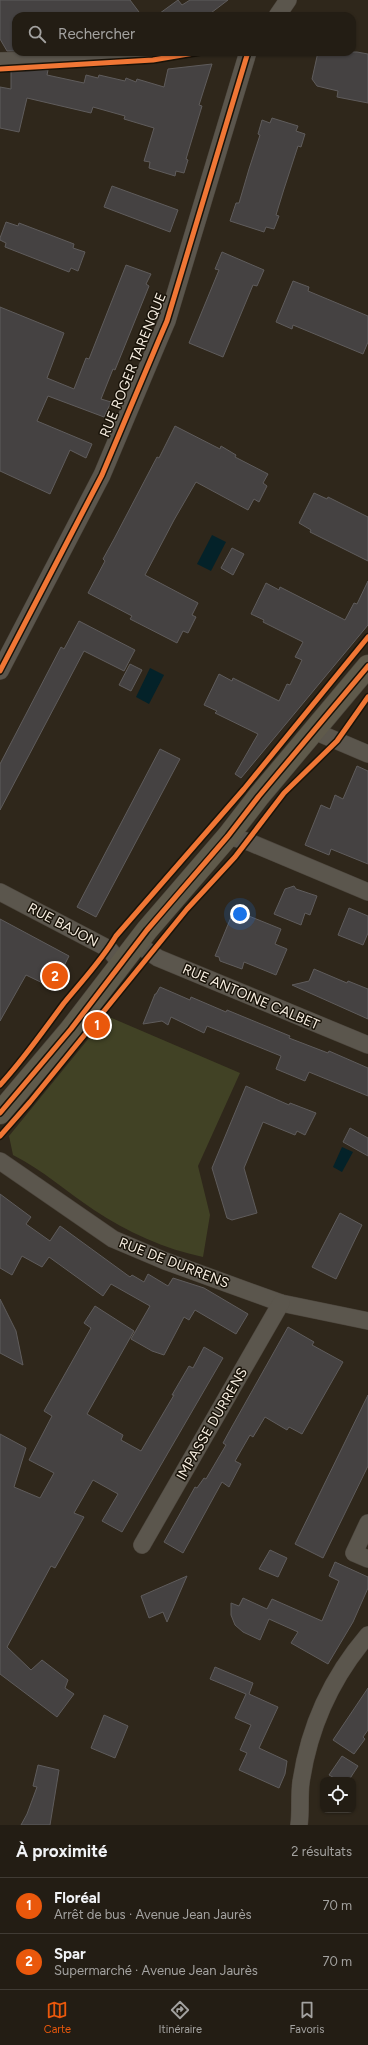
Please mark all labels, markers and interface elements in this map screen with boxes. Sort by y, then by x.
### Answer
search box [12,12,356,56]
icon: search [26,23,48,45]
text: Rechercher [58,25,135,43]
street label: RUE ROGER TARENQUE [96,290,170,440]
street label: RUE BAJON [25,899,101,951]
your location [230,904,250,924]
street label: RUE ANTOINE CALBET [180,960,322,1034]
pin: 2 [42,961,68,991]
pin: 1 [84,1010,110,1040]
street label: RUE DE DURRENS [117,1234,231,1292]
street label: IMPASSE DURRENS [173,1365,251,1483]
map controls [320,1777,356,1813]
button: locate [320,1777,356,1813]
text: À proximité [16,1841,107,1861]
text: 2 résultats [291,1844,352,1859]
text: Floréal [54,1889,100,1907]
text: 1 [26,1898,32,1913]
text: 70 m [322,1898,352,1913]
text: Arrêt de bus · Avenue Jean Jaurès [54,1907,252,1922]
text: Spar [54,1945,86,1963]
text: 2 [25,1954,33,1969]
text: 70 m [322,1954,352,1969]
text: Supermarché · Avenue Jean Jaurès [54,1963,258,1978]
tab: Carte [44,1999,71,2036]
tab: Itinéraire [159,1999,202,2036]
tab: Favoris [289,1999,324,2036]

